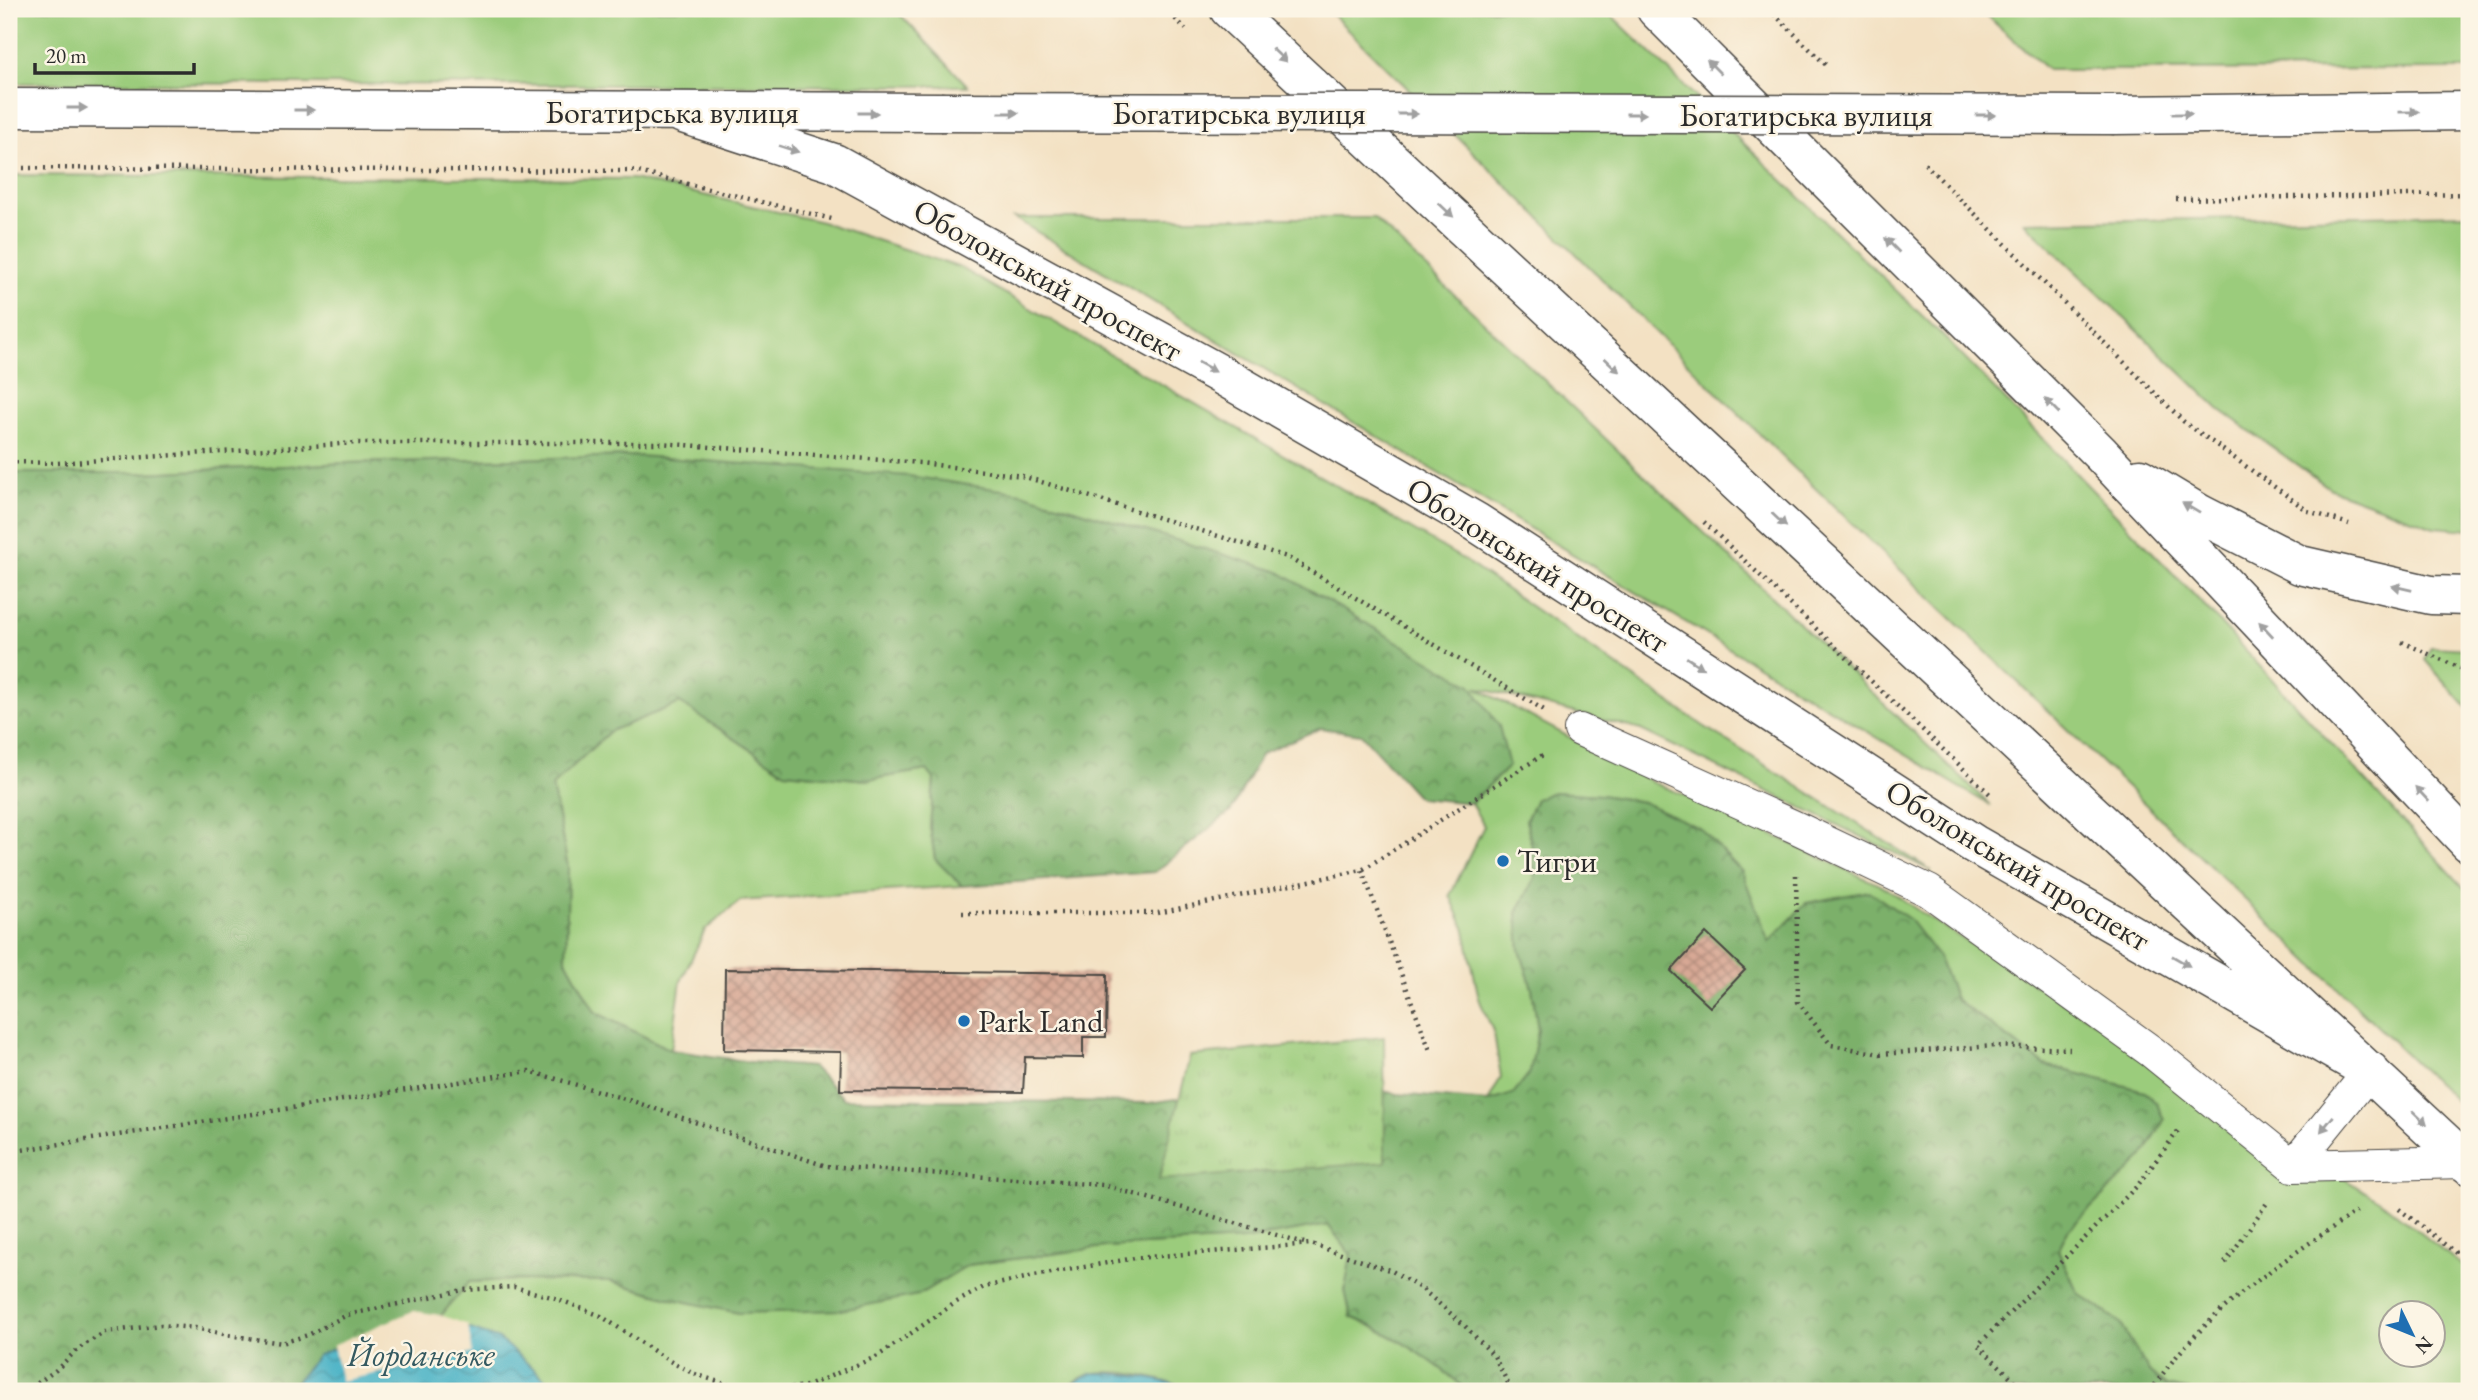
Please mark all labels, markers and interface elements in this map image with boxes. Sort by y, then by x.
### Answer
scale bar [35,32,194,76]
text: 20 m [46,42,87,69]
one-way arrow [1270,47,1287,63]
one-way arrow [1705,58,1722,75]
street label: Богатирська вулиця [545,91,799,133]
street label: Богатирська вулиця [1112,92,1366,134]
street label: Богатирська вулиця [1679,94,1933,136]
one-way arrow [66,102,88,114]
one-way arrow [294,104,316,116]
one-way arrow [2399,106,2421,118]
one-way arrow [857,107,879,119]
one-way arrow [998,107,1020,119]
one-way arrow [1397,108,1419,120]
one-way arrow [1625,108,1647,120]
one-way arrow [1975,109,1997,121]
one-way arrow [2171,109,2193,120]
one-way arrow [779,144,800,154]
street label: Оболонський проспект [906,189,1190,371]
one-way arrow [1437,202,1454,218]
one-way arrow [1884,237,1900,254]
one-way arrow [1603,357,1620,373]
one-way arrow [1198,361,1217,373]
one-way arrow [2045,398,2061,415]
street label: Оболонський проспект [1399,467,1677,663]
one-way arrow [2181,502,2200,514]
one-way arrow [1770,512,1787,528]
one-way arrow [2391,582,2413,593]
one-way arrow [2257,620,2274,637]
one-way arrow [1685,657,1704,670]
street label: Оболонський проспект [1878,769,2158,961]
one-way arrow [2415,786,2431,803]
place label: Тигри [1517,840,1597,882]
marker: Тигри [1495,853,1511,869]
one-way arrow [2171,955,2190,967]
place label: Park Land [978,1000,1104,1042]
marker: Park Land [956,1013,972,1029]
one-way arrow [2411,1110,2428,1126]
one-way arrow [2320,1115,2335,1132]
north arrow [2376,1298,2446,1368]
text: N [2409,1331,2438,1360]
water label: Йорданське [346,1333,496,1376]

